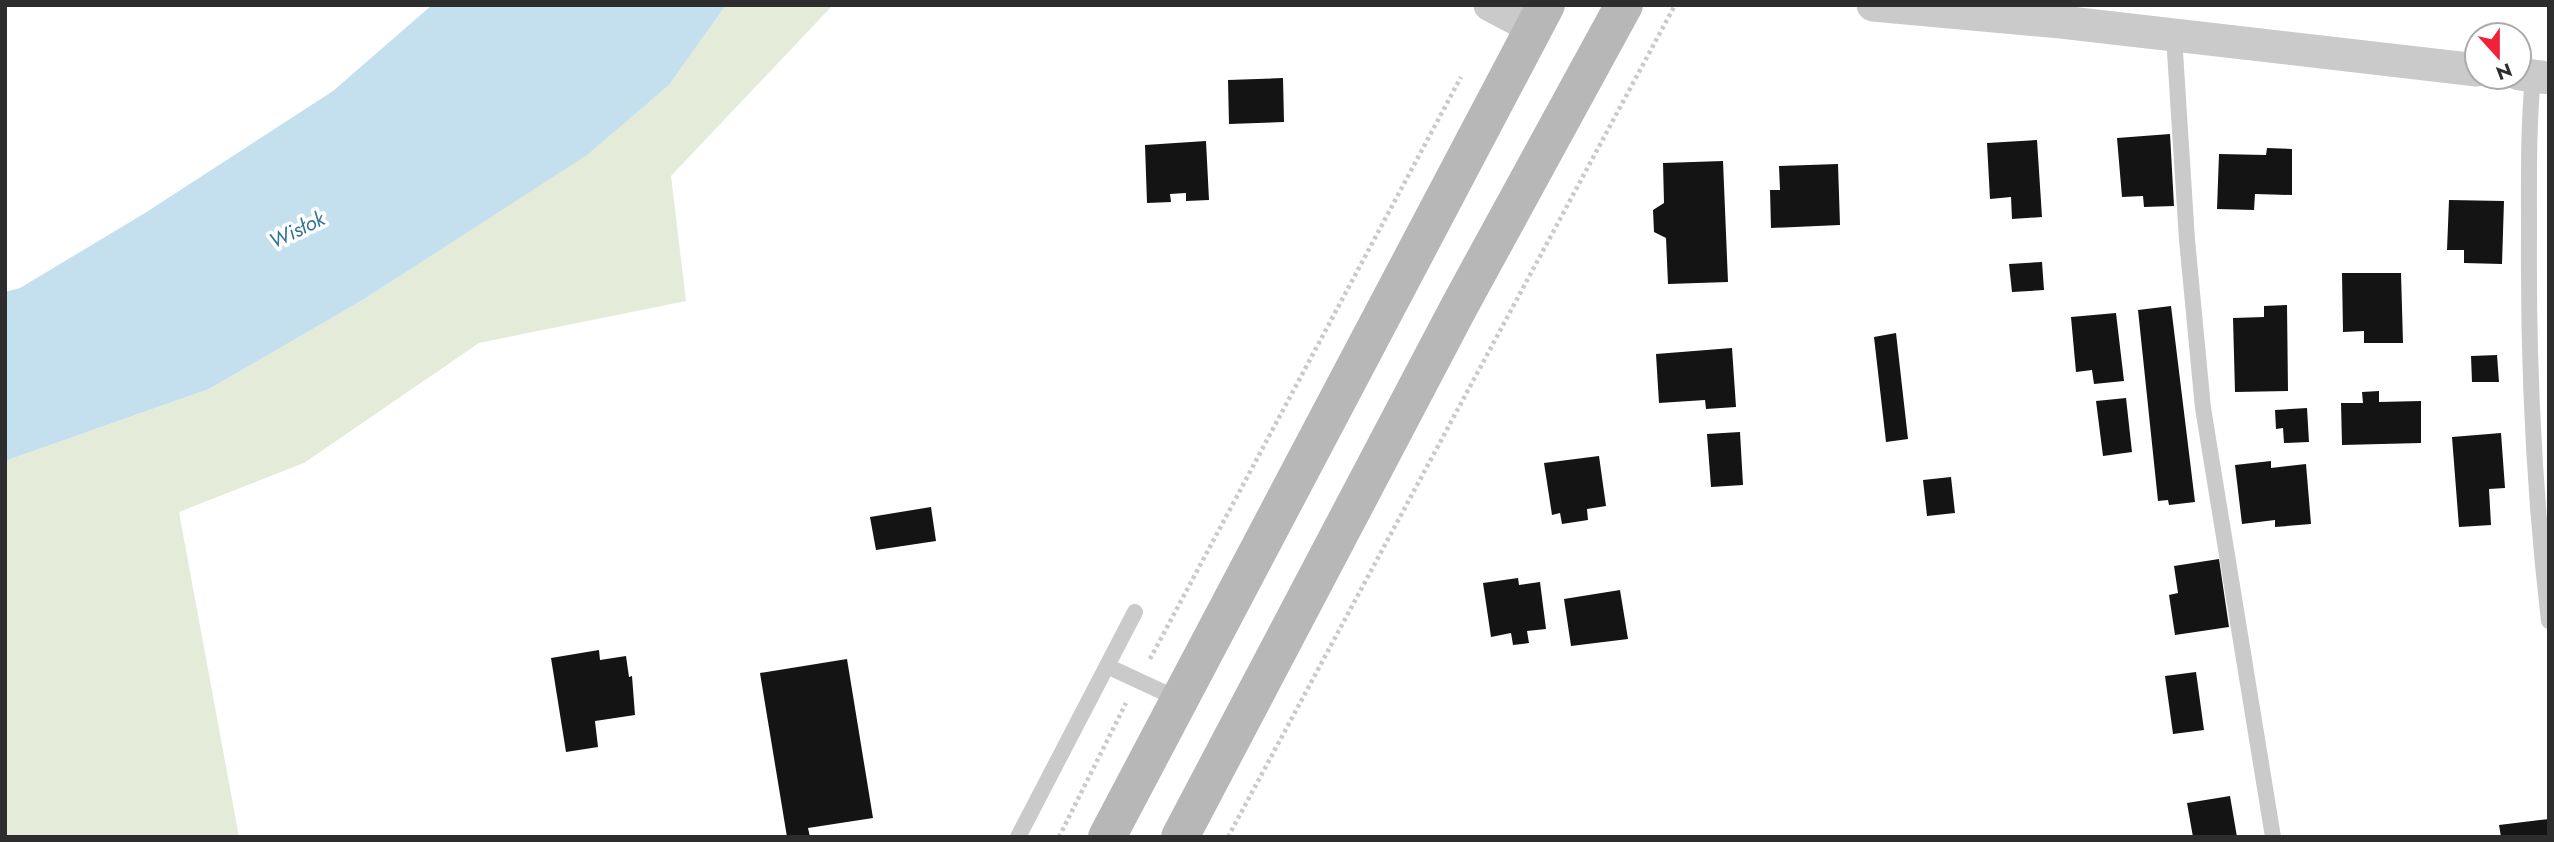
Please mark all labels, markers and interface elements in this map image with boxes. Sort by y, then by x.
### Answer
north arrow [2463,21,2533,91]
text: N [2492,56,2516,87]
water label: Wisłok [264,203,331,256]

